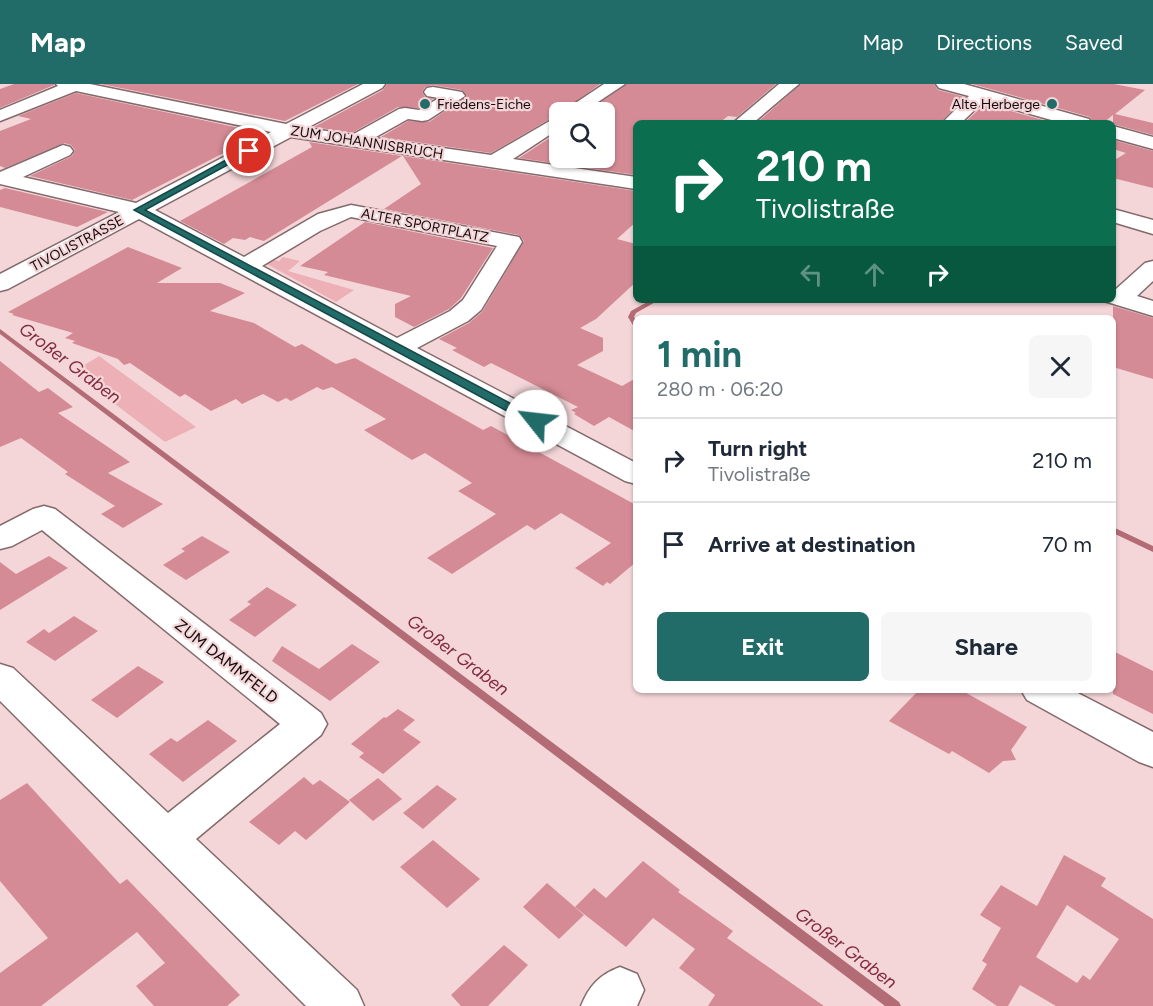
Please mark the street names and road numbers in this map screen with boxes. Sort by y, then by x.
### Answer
street label: ZUM JOHANNISBRUCH [289,122,444,163]
street label: ALTER SPORTPLATZ [360,205,490,246]
street label: TIVOLISTRASSE [28,212,127,275]
street label: ZUM DAMMFELD [171,615,282,708]

